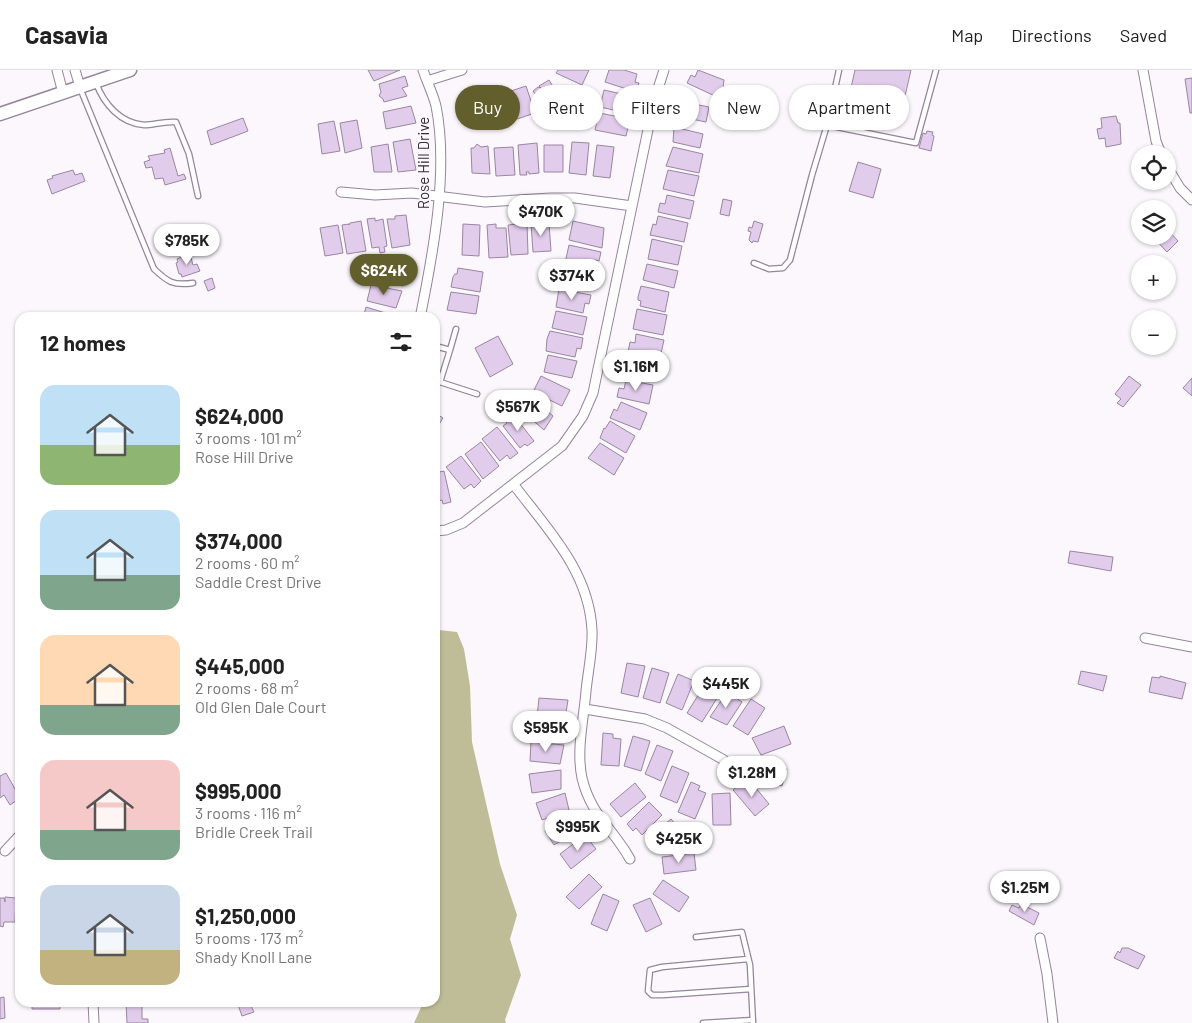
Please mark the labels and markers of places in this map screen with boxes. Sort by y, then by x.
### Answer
pin: $470K [506,194,576,237]
pin: $785K [152,224,222,266]
pin: $624K [349,254,419,296]
pin: $374K [537,258,607,301]
pin: $1.16M [595,350,677,392]
pin: $567K [483,390,553,432]
pin: $445K [691,666,761,709]
pin: $595K [511,710,581,753]
pin: $1.28M [711,756,793,798]
pin: $995K [543,810,613,852]
pin: $425K [644,822,714,864]
pin: $1.25M [984,870,1066,913]

